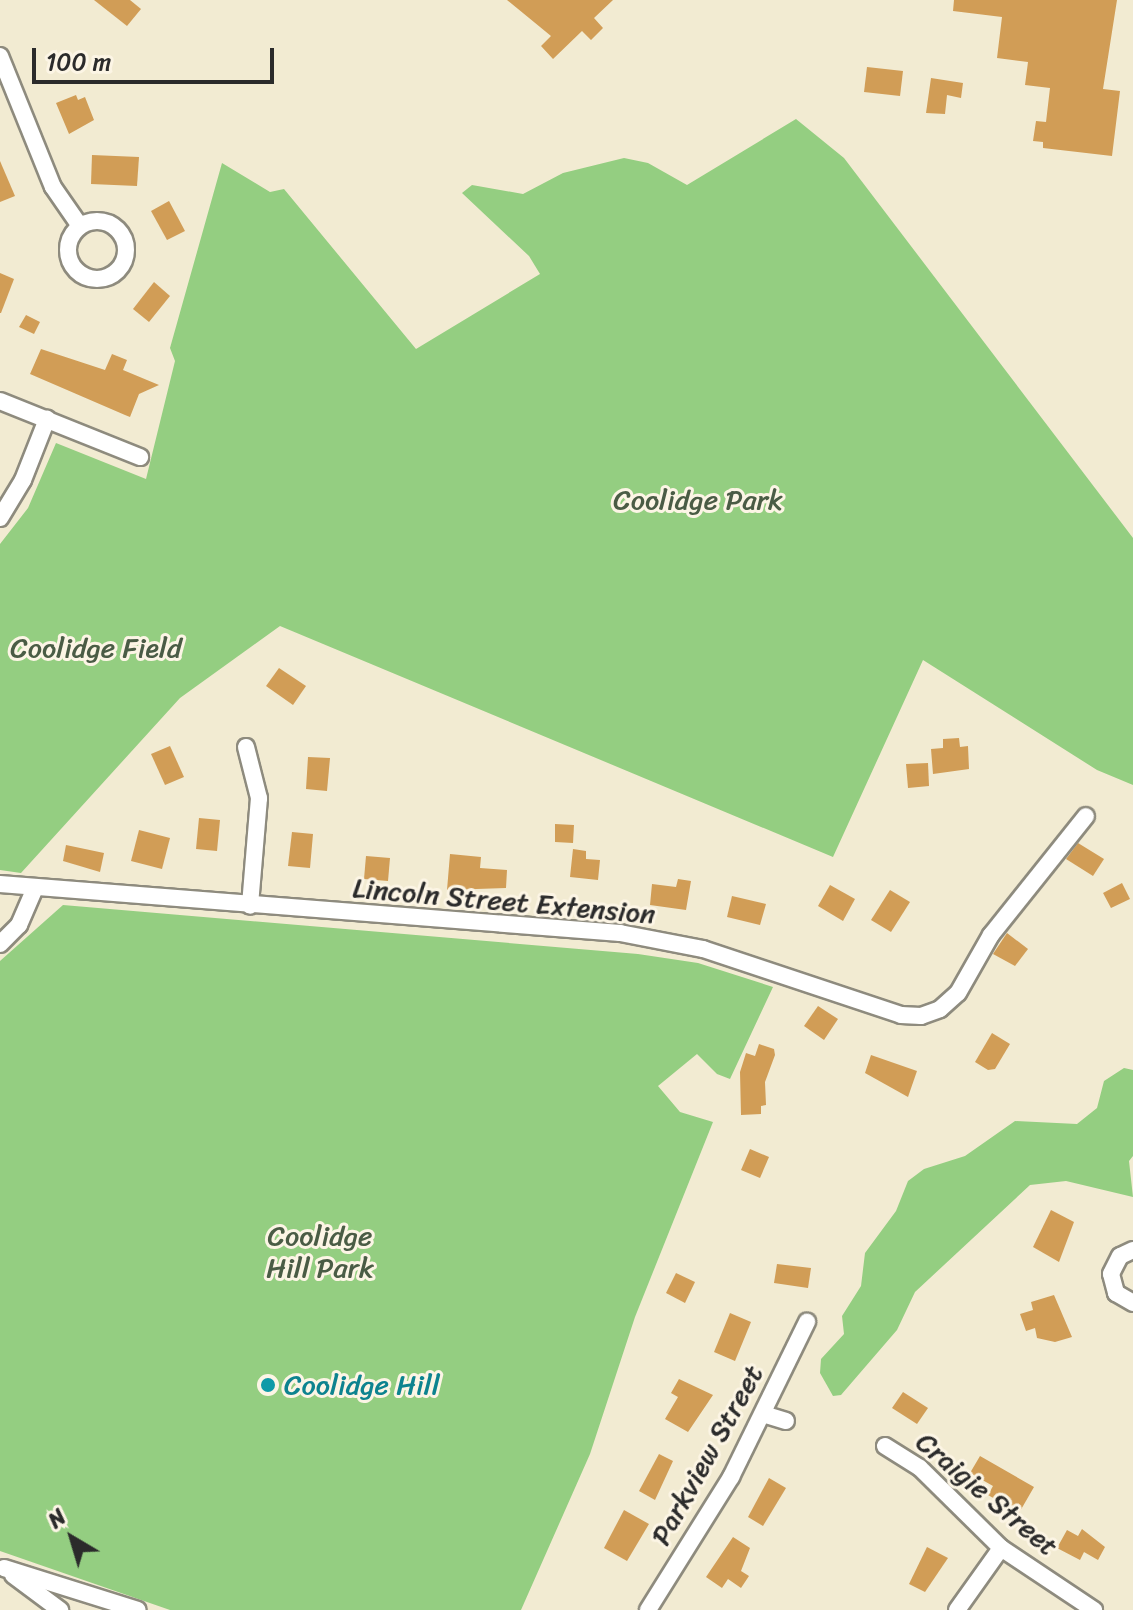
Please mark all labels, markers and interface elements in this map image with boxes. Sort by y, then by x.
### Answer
scale bar [36,32,278,82]
text: 100 m [46,41,111,83]
park label: Coolidge Park [613,483,783,517]
park label: Coolidge Field [10,631,182,665]
street label: Lincoln Street Extension [351,871,657,931]
park label: Coolidge Hill Park [266,1219,374,1285]
street label: Parkview Street [644,1360,770,1550]
place label: Coolidge Hill [284,1368,440,1402]
marker: Coolidge Hill [259,1376,277,1394]
street label: Craigie Street [909,1425,1065,1563]
north arrow [32,1498,112,1578]
text: N [39,1499,75,1539]

